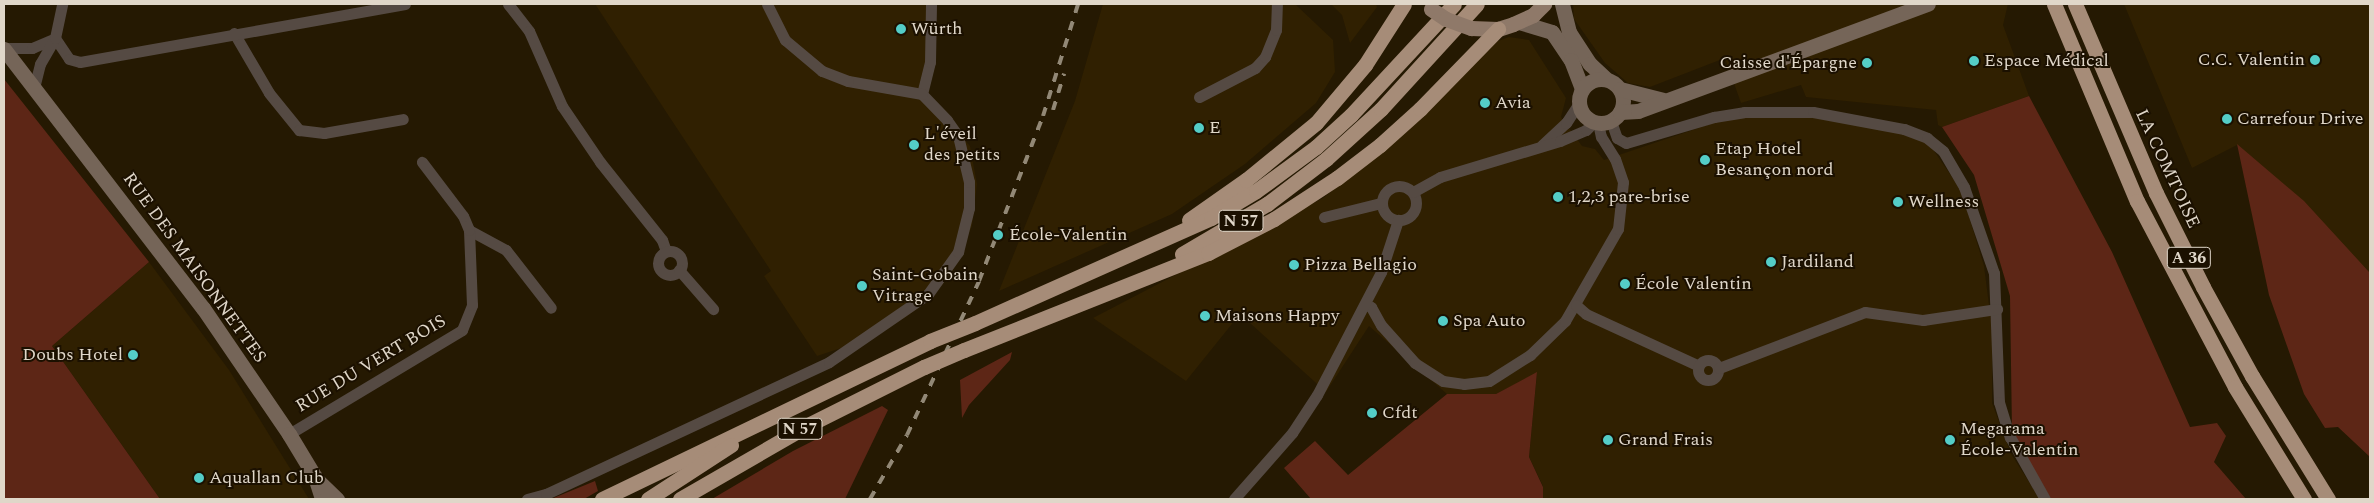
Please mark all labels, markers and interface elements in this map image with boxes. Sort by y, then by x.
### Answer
place label: Würth [911,18,963,40]
marker: Würth [895,23,907,35]
place label: C.C. Valentin [2198,49,2305,71]
place label: Espace Médical [1984,50,2109,72]
place label: Caisse d'Épargne [1720,52,1857,74]
marker: C.C. Valentin [2309,54,2321,66]
marker: Espace Médical [1968,55,1980,67]
marker: Caisse d'Épargne [1861,57,1873,69]
place label: Avia [1495,92,1531,114]
marker: Avia [1479,97,1491,109]
street label: LA COMTOISE [2130,106,2204,232]
place label: Carrefour Drive [2237,108,2364,130]
marker: Carrefour Drive [2221,113,2233,125]
place label: E [1209,117,1221,139]
marker: E [1193,122,1205,134]
place label: L'éveil des petits [924,124,1000,166]
marker: L'éveil des petits [908,139,920,151]
place label: Etap Hotel Besançon nord [1715,139,1834,182]
marker: Etap Hotel Besançon nord [1699,154,1711,166]
street label: RUE DES MAISONNETTES [118,169,270,367]
place label: 1,2,3 pare-brise [1568,186,1690,208]
marker: 1,2,3 pare-brise [1552,191,1564,203]
place label: Wellness [1908,191,1979,213]
marker: Wellness [1892,196,1904,208]
road number: N 57 [1217,208,1265,235]
place label: École-Valentin [1009,224,1127,246]
marker: École-Valentin [991,228,1005,242]
road number: A 36 [2166,244,2212,272]
place label: Jardiland [1781,251,1854,273]
place label: Pizza Bellagio [1304,254,1417,276]
marker: Jardiland [1765,256,1777,268]
marker: Pizza Bellagio [1288,259,1300,271]
place label: Saint-Gobain Vitrage [872,265,978,308]
place label: École Valentin [1635,273,1752,295]
marker: École Valentin [1619,278,1631,290]
marker: Saint-Gobain Vitrage [856,280,868,292]
place label: Maisons Happy [1215,305,1339,327]
marker: Maisons Happy [1199,310,1211,322]
place label: Spa Auto [1453,310,1525,332]
street label: RUE DU VERT BOIS [292,311,450,417]
marker: Spa Auto [1437,315,1449,327]
place label: Doubs Hotel [22,344,123,366]
marker: Doubs Hotel [127,349,139,361]
place label: Cfdt [1382,402,1418,424]
marker: Cfdt [1366,407,1378,419]
road number: N 57 [776,416,824,442]
place label: Megarama École-Valentin [1960,419,2078,462]
place label: Grand Frais [1618,429,1713,451]
marker: Grand Frais [1602,434,1614,446]
marker: Megarama École-Valentin [1944,434,1956,446]
place label: Aquallan Club [209,467,324,489]
marker: Aquallan Club [193,472,205,484]

